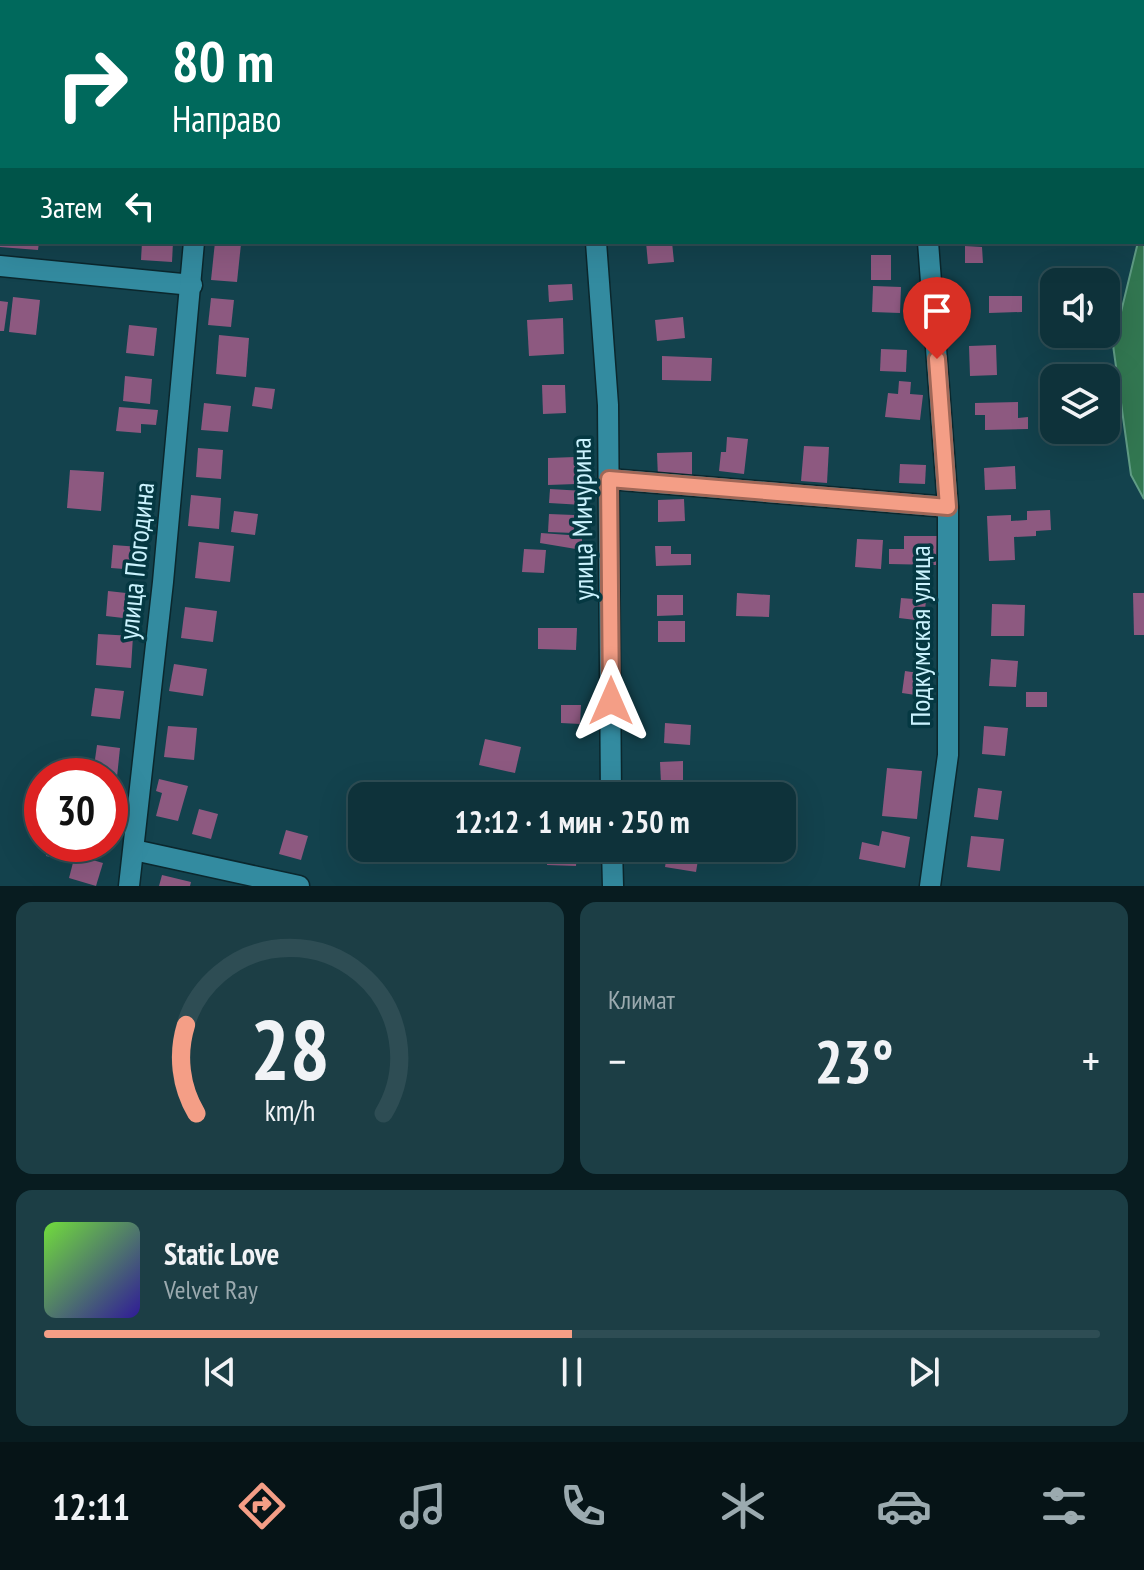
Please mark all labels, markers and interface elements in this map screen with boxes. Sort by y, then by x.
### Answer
text: 80 m [172,25,274,97]
icon: right [40,32,144,136]
text: Направо [172,95,281,142]
icon: left [118,184,162,228]
text: Затем [40,187,102,226]
map controls [1040,268,1120,444]
button: sound [1040,268,1120,348]
pin [903,277,971,359]
icon: arrive [915,289,959,333]
button: layers [1040,364,1120,444]
street label: улица Мичурина [562,437,601,601]
street label: улица Погодина [109,480,162,642]
street label: Подкумская улица [901,545,938,727]
position arrow [569,659,653,743]
speed limit sign: 30 [24,758,128,862]
text: 12:12 · 1 мин · 250 m [454,802,690,841]
text: Климат [608,983,675,1016]
text: 28 [250,995,330,1103]
text: 23° [814,1022,894,1100]
text: − [608,1032,626,1089]
text: + [1082,1032,1100,1089]
text: km/h [265,1092,315,1129]
text: Static Love [164,1234,279,1273]
text: Velvet Ray [164,1273,258,1306]
icon: previous [198,1350,242,1394]
icon: pause [550,1350,594,1394]
icon: next [902,1350,946,1394]
icon: directions [234,1478,290,1534]
icon: music [395,1478,451,1534]
icon: phone [555,1478,611,1534]
icon: climate [715,1478,771,1534]
icon: car [876,1478,932,1534]
icon: filters [1036,1478,1092,1534]
text: 12:11 [52,1483,130,1530]

